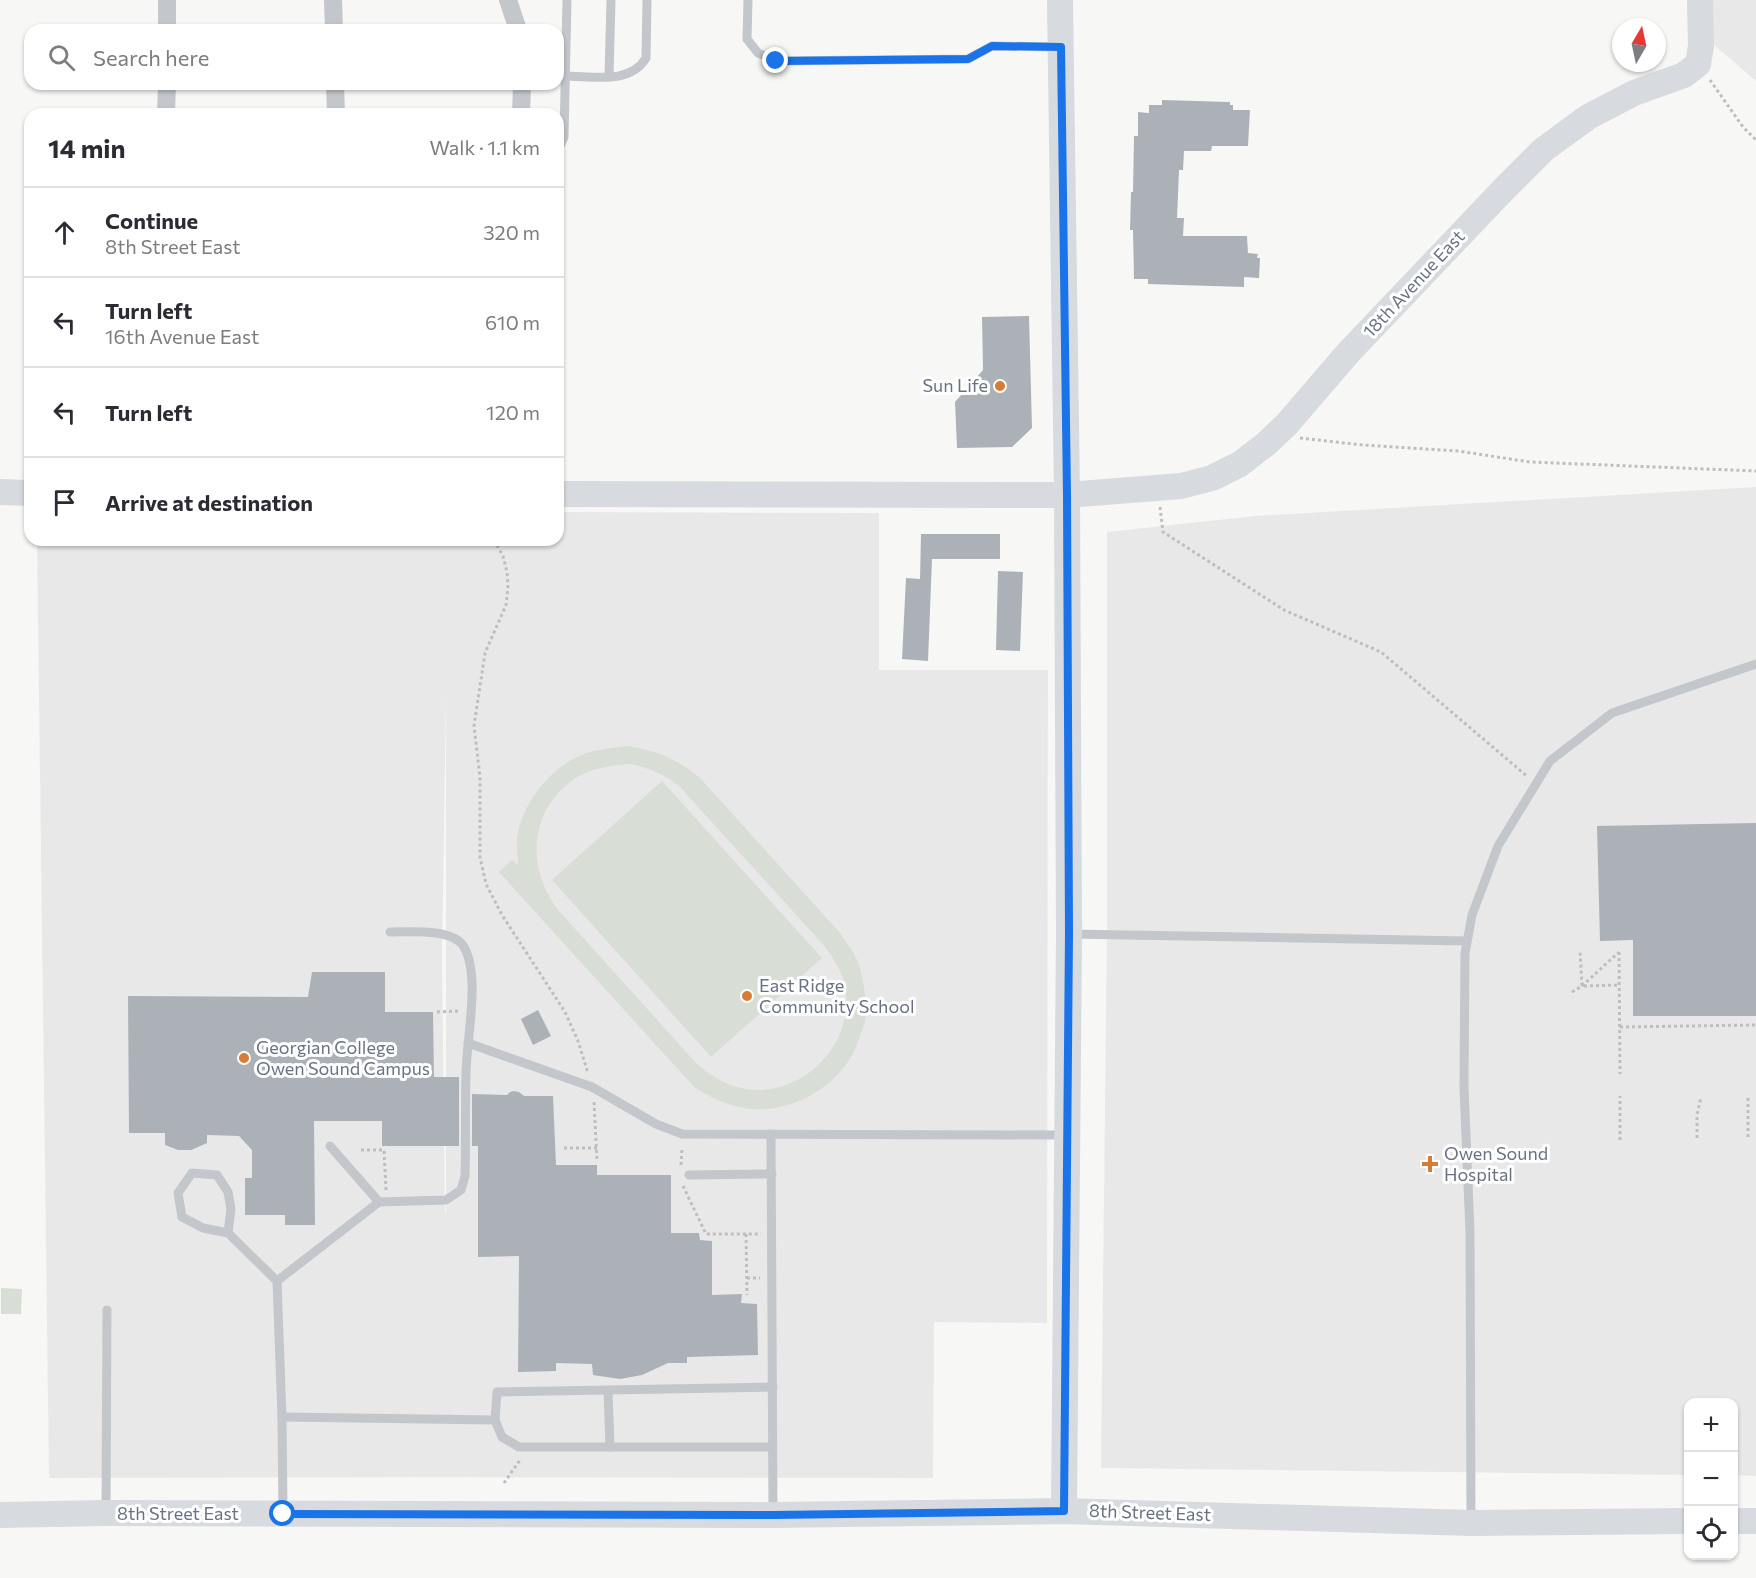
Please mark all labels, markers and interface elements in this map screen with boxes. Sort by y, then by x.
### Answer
north arrow [1612,18,1666,72]
search box [24,24,564,90]
icon: search [45,41,78,74]
text: Search here [93,44,209,71]
route end [762,47,788,73]
text: 14 min [48,132,126,163]
text: Walk · 1.1 km [430,135,540,159]
text: Continue [105,207,198,234]
icon: ahead [48,216,81,249]
text: 320 m [483,220,540,244]
street label: 18th Avenue East [1358,225,1469,342]
text: 8th Street East [105,234,241,258]
text: Turn left [105,297,192,324]
icon: left [48,306,81,339]
text: 610 m [485,310,540,334]
text: 16th Avenue East [105,324,259,348]
place label: Sun Life [923,374,988,396]
marker: Sun Life [993,379,1007,393]
icon: left [48,396,81,429]
text: Turn left [105,399,192,426]
text: 120 m [486,400,540,424]
icon: arrive [48,486,81,519]
text: Arrive at destination [105,489,313,516]
place label: East Ridge Community School [759,974,915,1017]
marker: East Ridge Community School [740,989,754,1003]
place label: Georgian College Owen Sound Campus [256,1036,430,1079]
marker: Georgian College Owen Sound Campus [237,1051,251,1065]
place label: Owen Sound Hospital [1444,1142,1548,1185]
marker: Owen Sound Hospital [1421,1155,1439,1173]
map controls [1684,1398,1738,1560]
button: + [1684,1398,1738,1452]
button: − [1684,1452,1738,1506]
street label: 8th Street East [1089,1499,1211,1525]
route start [269,1500,295,1526]
street label: 8th Street East [117,1502,239,1524]
button: locate [1684,1506,1738,1560]

